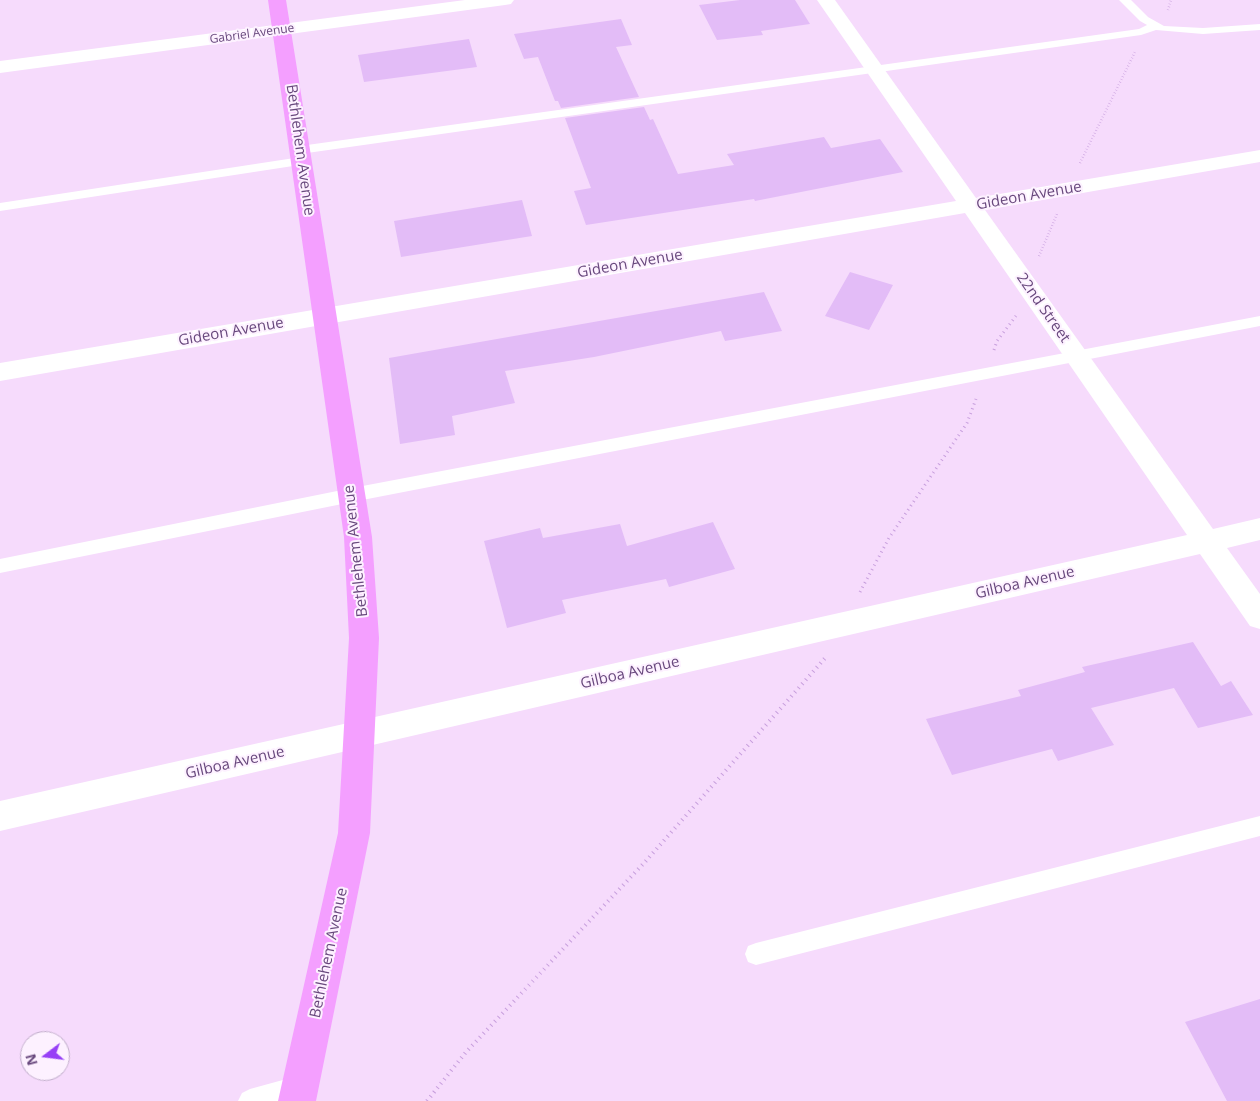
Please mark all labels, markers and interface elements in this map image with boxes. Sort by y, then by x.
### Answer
street label: Gabriel Avenue [209,21,295,47]
street label: Bethlehem Avenue [282,83,318,217]
street label: Gideon Avenue [975,178,1083,214]
street label: Gideon Avenue [576,246,684,282]
street label: 22nd Street [1012,270,1074,346]
street label: Gideon Avenue [177,314,285,350]
street label: Bethlehem Avenue [340,484,372,618]
street label: Gilboa Avenue [974,563,1076,603]
street label: Gilboa Avenue [579,653,681,693]
street label: Gilboa Avenue [184,743,286,783]
street label: Bethlehem Avenue [306,886,352,1020]
north arrow [20,1031,70,1081]
text: N [20,1052,42,1068]

